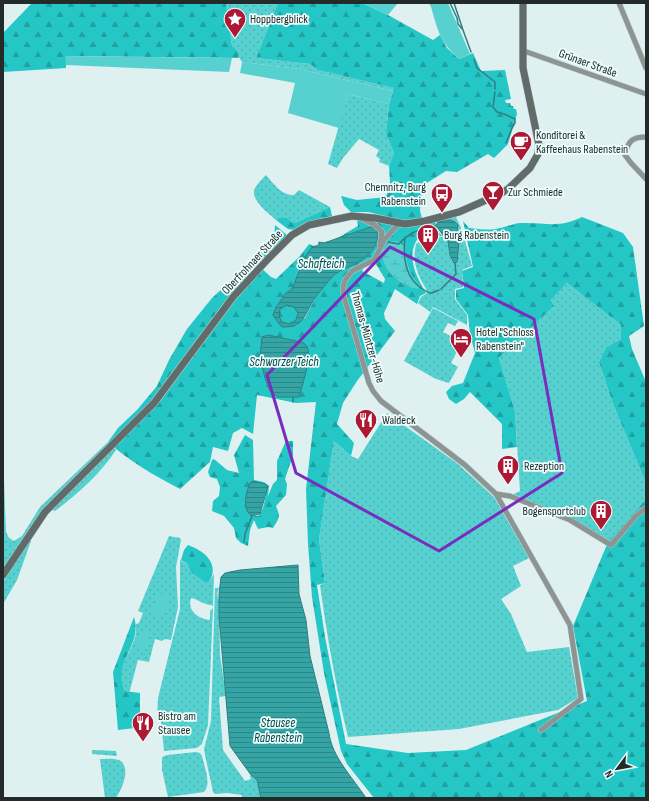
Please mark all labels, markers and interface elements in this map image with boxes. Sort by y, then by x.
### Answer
place icon: Hoppbergblick [222,6,248,39]
place label: Hoppbergblick [250,12,308,27]
street label: Grünaer Straße [557,46,619,81]
place label: Konditorei & Kaffeehaus Rabenstein [536,128,628,157]
cafe icon: Konditorei & Kaffeehaus Rabenstein [508,129,534,162]
bar icon: Zur Schmiede [480,179,506,212]
place label: Chemnitz, Burg Rabenstein [365,180,426,209]
bus stop icon: Chemnitz, Burg Rabenstein [429,181,455,214]
place label: Zur Schmiede [508,185,563,200]
building icon: Burg Rabenstein [415,222,441,255]
street label: Oberfrohnaer Straße [219,227,286,298]
place label: Burg Rabenstein [444,228,509,243]
water label: Schafteich [298,256,345,272]
street label: Thomas-Müntzer-Höhe [347,289,388,385]
place label: Hotel "Schloss Rabenstein" [476,325,534,354]
hotel icon: Hotel "Schloss Rabenstein" [448,326,474,359]
water label: Schwarzer Teich [249,354,319,370]
restaurant icon: Waldeck [353,407,379,440]
place label: Waldeck [382,413,416,428]
building icon: Rezeption [495,453,521,486]
place label: Rezeption [524,459,564,474]
building icon: Bogensportclub [588,498,614,531]
place label: Bogensportclub [523,504,586,519]
place label: Bistro am Stausee [158,709,196,738]
restaurant icon: Bistro am Stausee [130,710,156,743]
water label: Stausee Rabenstein [254,715,303,746]
north arrow [597,749,637,789]
text: N [602,768,616,780]

